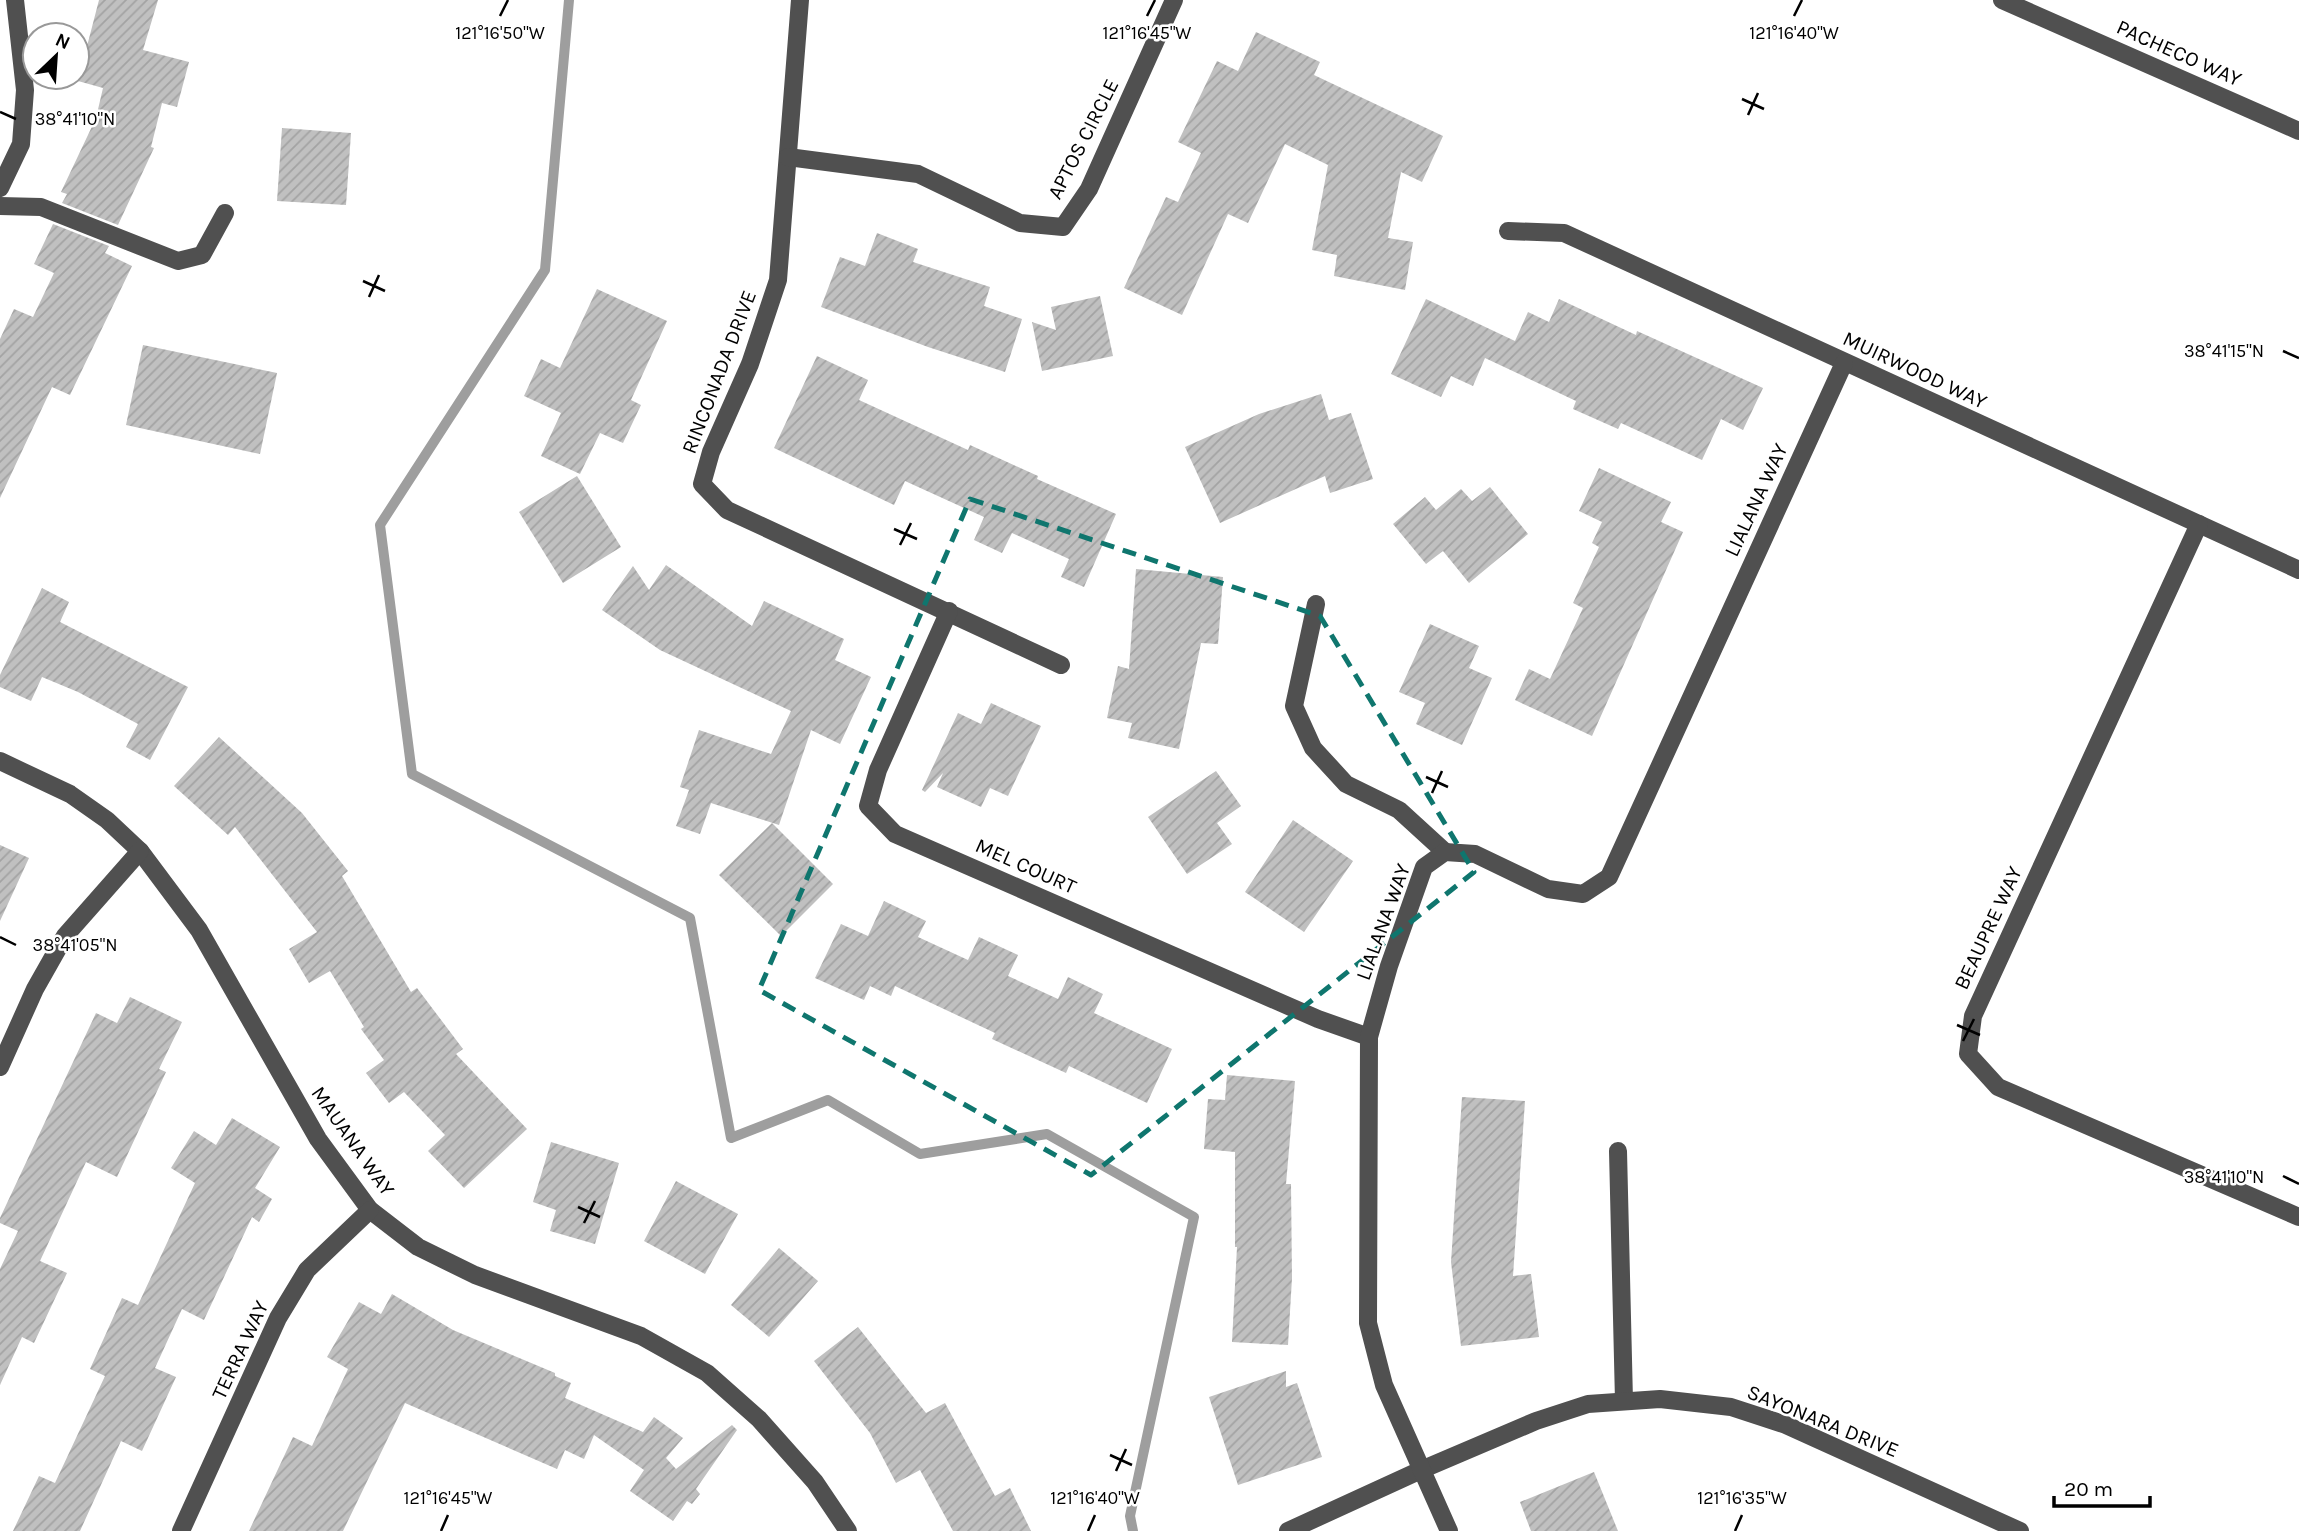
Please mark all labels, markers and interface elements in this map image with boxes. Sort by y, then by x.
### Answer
street label: PACHECO WAY [2113,15,2246,91]
north arrow [21,21,91,91]
text: 121°16'50"W [455,22,545,44]
text: 121°16'45"W [1103,22,1191,44]
text: 121°16'40"W [1749,22,1839,44]
text: N [52,29,74,54]
street label: APTOS CIRCLE [1042,75,1124,203]
text: 38°41'10"N [35,108,115,130]
street label: RINCONADA DRIVE [677,287,761,457]
street label: MUIRWOOD WAY [1839,326,1991,414]
text: 38°41'15"N [2184,340,2264,362]
street label: LIALANA WAY [1719,439,1793,560]
street label: MEL COURT [972,833,1081,899]
street label: LIALANA WAY [1351,860,1415,984]
street label: BEAUPRE WAY [1949,862,2027,993]
text: 38°41'05"N [33,934,117,956]
street label: MAUANA WAY [306,1082,400,1201]
text: 38°41'10"N [2184,1166,2264,1188]
street label: TERRA WAY [207,1296,274,1403]
street label: SAYONARA DRIVE [1744,1380,1902,1462]
scale bar [2054,1464,2150,1508]
text: 20 m [2064,1477,2113,1501]
text: 121°16'45"W [404,1487,492,1509]
text: 121°16'40"W [1050,1487,1140,1509]
text: 121°16'35"W [1697,1487,1787,1509]

